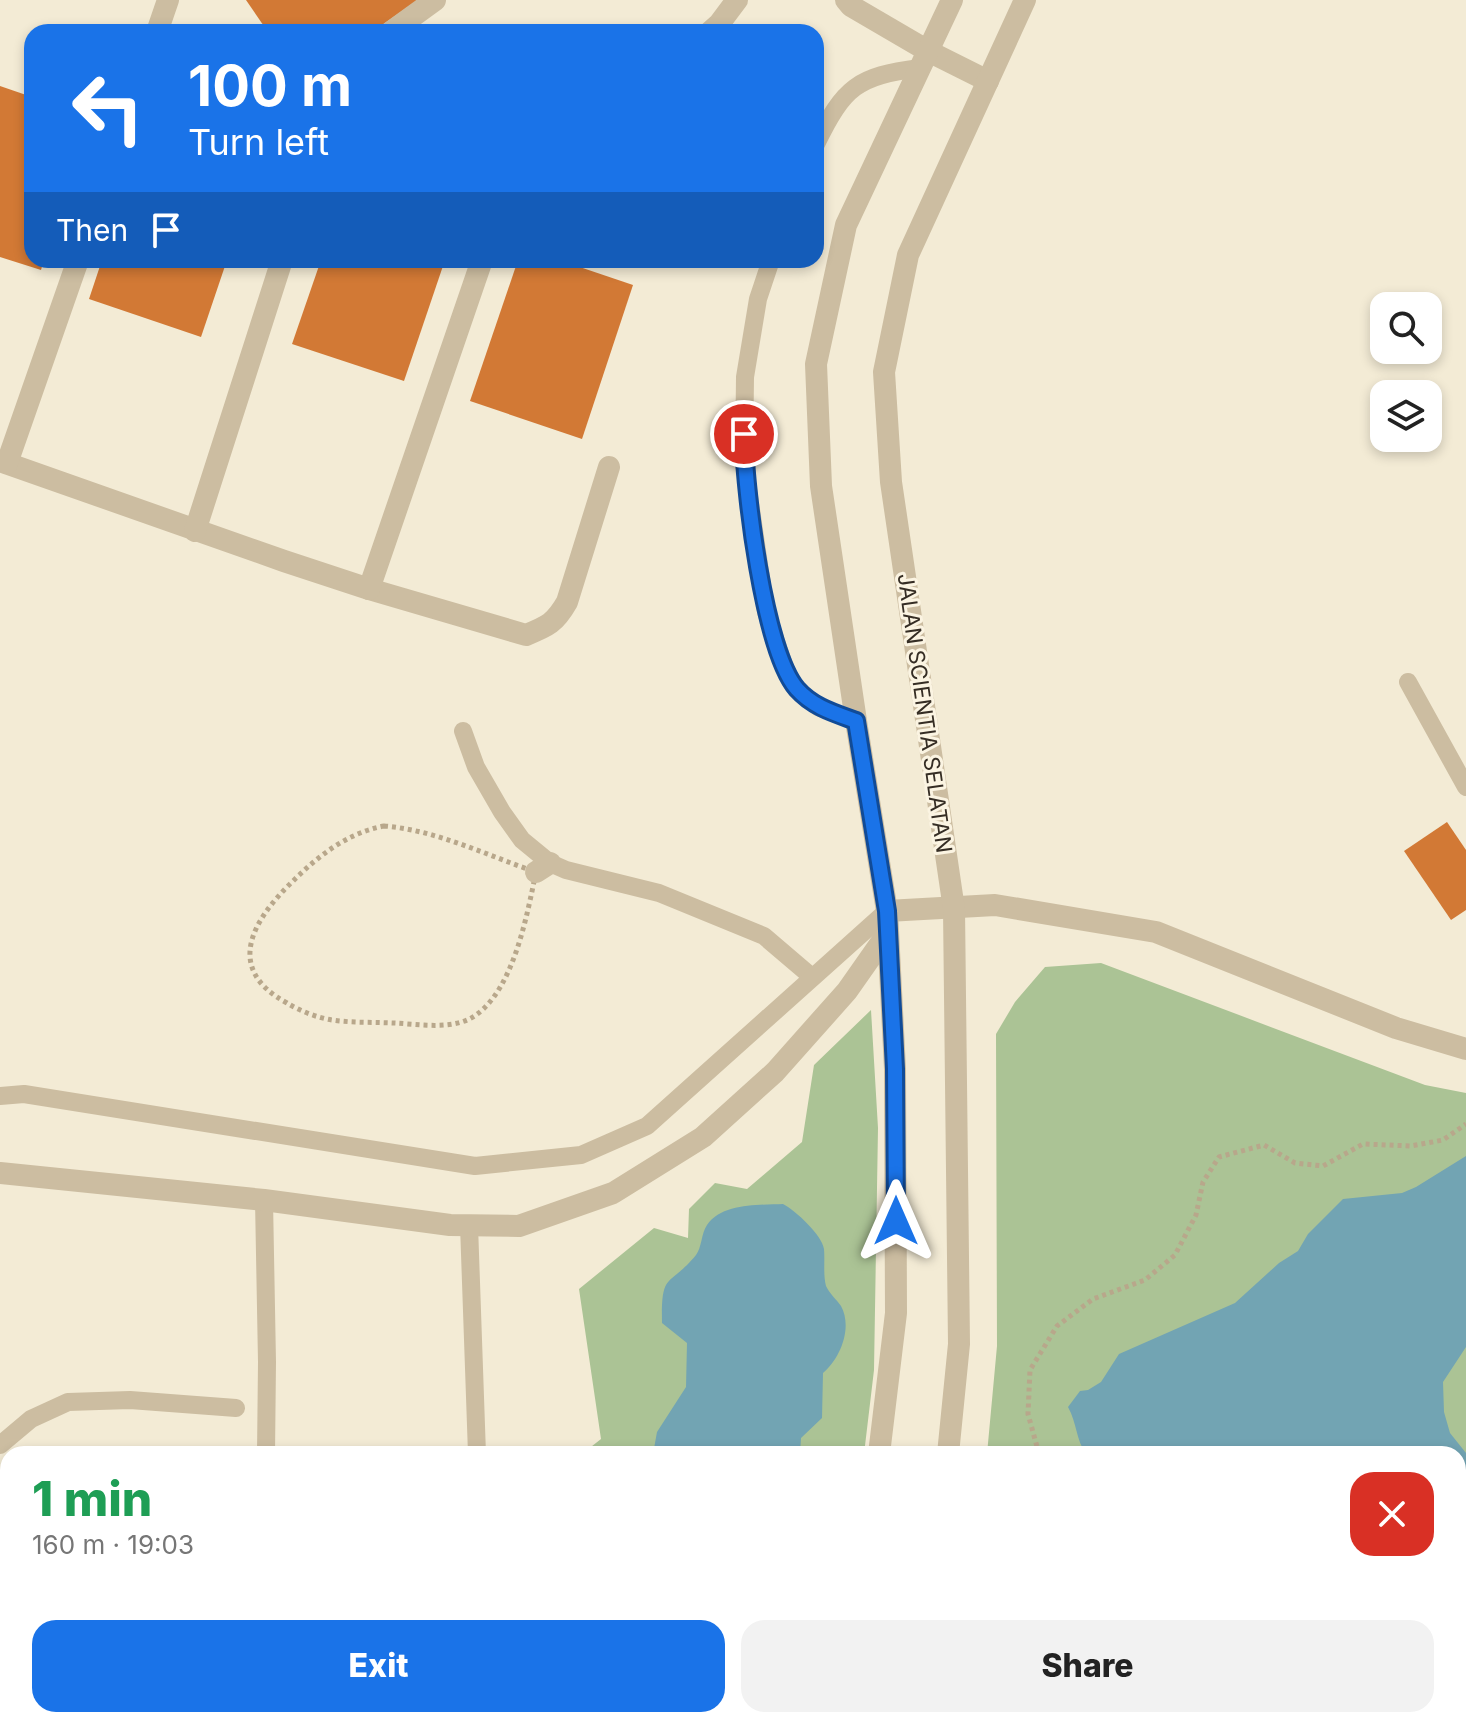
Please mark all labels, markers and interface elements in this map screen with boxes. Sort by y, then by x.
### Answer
text: 100 m [188,52,352,120]
icon: left [56,56,160,160]
text: Turn left [188,120,329,164]
icon: arrive [144,208,188,252]
text: Then [56,212,128,248]
map controls [1370,292,1442,452]
button: search [1370,292,1442,364]
button: layers [1370,380,1442,452]
pin [710,400,778,468]
icon: arrive [722,412,766,456]
street label: JALAN SCIENTIA SELATAN [892,571,958,855]
position arrow [854,1179,938,1263]
text: 1 min [32,1469,152,1528]
button: close [1350,1472,1434,1556]
text: 160 m · 19:03 [32,1529,194,1560]
button: Exit [32,1620,725,1712]
button: Share [741,1620,1434,1712]

